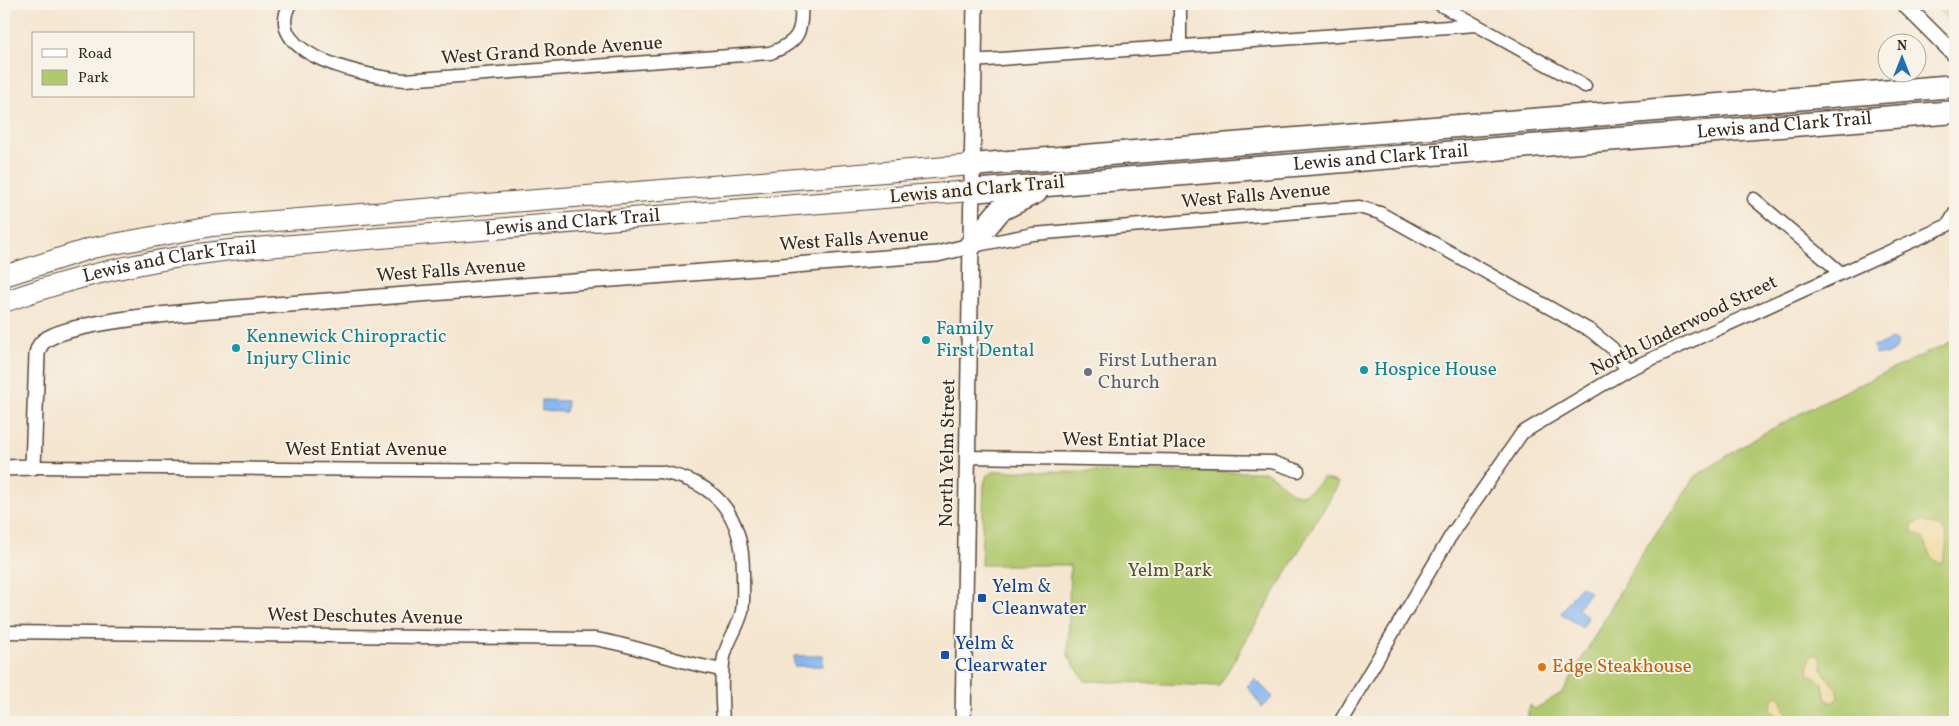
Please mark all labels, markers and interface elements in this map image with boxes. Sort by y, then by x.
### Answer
street label: West Grand Ronde Avenue [440,30,664,72]
legend [32,32,195,98]
north arrow [1876,32,1926,82]
text: N [1897,37,1907,56]
text: Road [78,44,112,65]
text: Park [78,68,109,89]
street label: Lewis and Clark Trail [1696,106,1873,146]
street label: Lewis and Clark Trail [1292,138,1470,178]
street label: Lewis and Clark Trail [888,169,1066,211]
street label: West Falls Avenue [1180,177,1332,215]
street label: Lewis and Clark Trail [484,203,661,243]
street label: West Falls Avenue [778,222,930,258]
street label: Lewis and Clark Trail [80,235,258,290]
street label: West Falls Avenue [375,253,527,289]
street label: North Underwood Street [1586,269,1782,383]
place label: Family First Dental [936,316,1035,364]
place label: Kennewick Chiropractic Injury Clinic [246,324,446,372]
marker: Family First Dental [920,334,932,346]
marker: Kennewick Chiropractic Injury Clinic [230,342,242,354]
place label: First Lutheran Church [1098,348,1218,396]
place label: Hospice House [1374,357,1497,383]
marker: Hospice House [1358,364,1370,376]
marker: First Lutheran Church [1082,366,1094,378]
street label: North Yelm Street [934,378,962,528]
street label: West Entiat Place [1062,427,1206,455]
street label: West Entiat Avenue [285,437,447,463]
park label: Yelm Park [1128,558,1212,584]
place label: Yelm & Cleanwater [992,574,1087,622]
marker: Yelm & Cleanwater [976,592,988,604]
street label: West Deschutes Avenue [267,602,463,632]
place label: Yelm & Clearwater [955,631,1047,679]
marker: Yelm & Clearwater [939,649,951,661]
place label: Edge Steakhouse [1552,654,1692,680]
marker: Edge Steakhouse [1536,661,1548,673]

